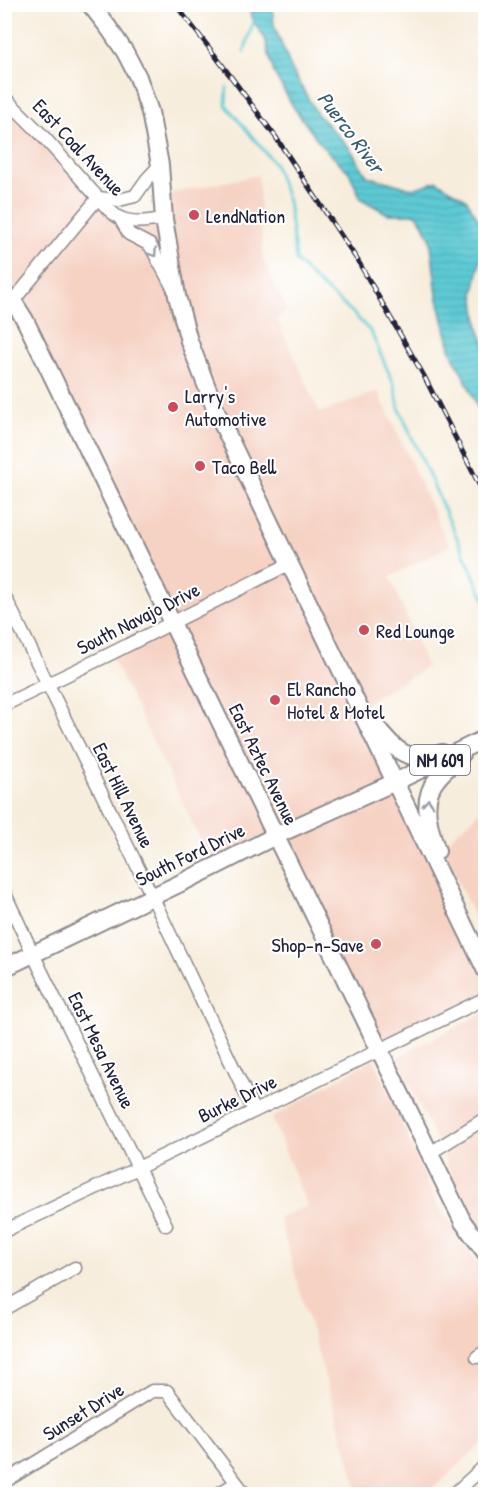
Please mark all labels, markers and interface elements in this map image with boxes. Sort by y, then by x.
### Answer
water label: Puerco River [311,85,393,181]
street label: East Coal Avenue [27,93,131,201]
place label: LendNation [206,202,285,229]
marker: LendNation [187,208,201,222]
one-way arrow [146,246,157,257]
place label: Larry's Automotive [185,382,267,432]
marker: Larry's Automotive [166,400,180,414]
place label: Taco Bell [212,453,277,480]
marker: Taco Bell [193,459,207,473]
street label: South Navajo Drive [72,575,204,661]
place label: Red Lounge [376,617,455,644]
marker: Red Lounge [357,623,371,637]
place label: El Rancho Hotel & Motel [287,675,385,725]
marker: El Rancho Hotel & Motel [268,693,282,707]
street label: East Aztec Avenue [223,699,305,829]
street label: East Hill Avenue [87,738,161,852]
road number: NM 609 [410,745,470,775]
one-way arrow [421,799,434,808]
street label: South Ford Drive [131,816,249,892]
place label: Shop-n-Save [272,931,364,958]
marker: Shop-n-Save [369,937,383,951]
street label: East Mesa Avenue [62,987,142,1113]
street label: Burke Drive [193,1067,281,1129]
street label: Sunset Drive [37,1375,129,1447]

